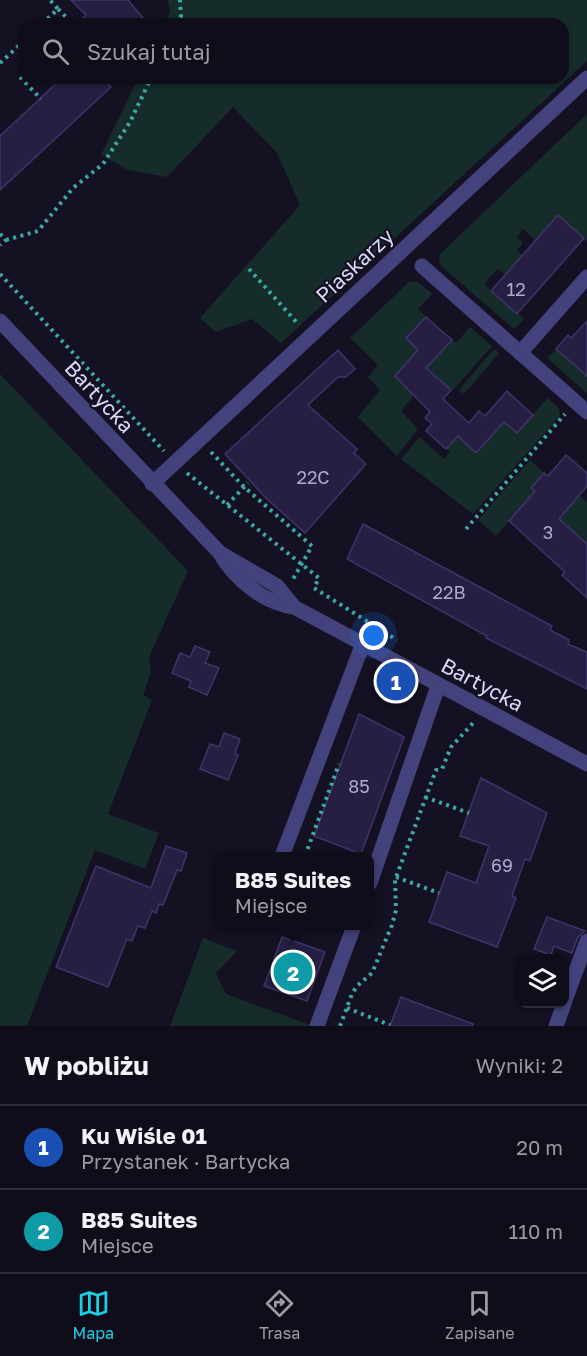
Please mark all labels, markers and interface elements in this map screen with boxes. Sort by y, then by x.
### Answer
search box [18,18,569,84]
icon: search [39,35,72,68]
text: Szukaj tutaj [87,38,211,65]
street label: Piaskarzy [310,223,399,308]
house number: 12 [506,278,526,300]
street label: Bartycka [60,355,140,438]
house number: 22C [296,466,330,488]
house number: 3 [543,521,553,543]
house number: 22B [433,581,465,603]
your location [359,621,388,650]
street label: Bartycka [437,652,528,717]
pin: 1 [376,658,416,704]
house number: 85 [348,775,370,797]
popup [212,852,374,930]
house number: 69 [491,854,513,876]
text: B85 Suites [235,866,351,893]
text: Miejsce [235,893,307,917]
pin: 2 [274,950,312,994]
map controls [515,954,569,1008]
button: layers [515,954,569,1008]
text: W pobliżu [24,1050,149,1081]
text: Wyniki: 2 [476,1053,563,1077]
text: Ku Wiśle 01 [81,1122,207,1149]
text: 1 [38,1135,49,1159]
text: 20 m [516,1135,563,1159]
text: Przystanek · Bartycka [81,1149,290,1173]
text: B85 Suites [81,1206,197,1233]
text: 2 [37,1219,50,1243]
text: 110 m [509,1219,563,1243]
text: Miejsce [81,1233,154,1257]
tab: Mapa [72,1287,114,1343]
tab: Trasa [259,1287,300,1343]
tab: Zapisane [445,1287,515,1343]

